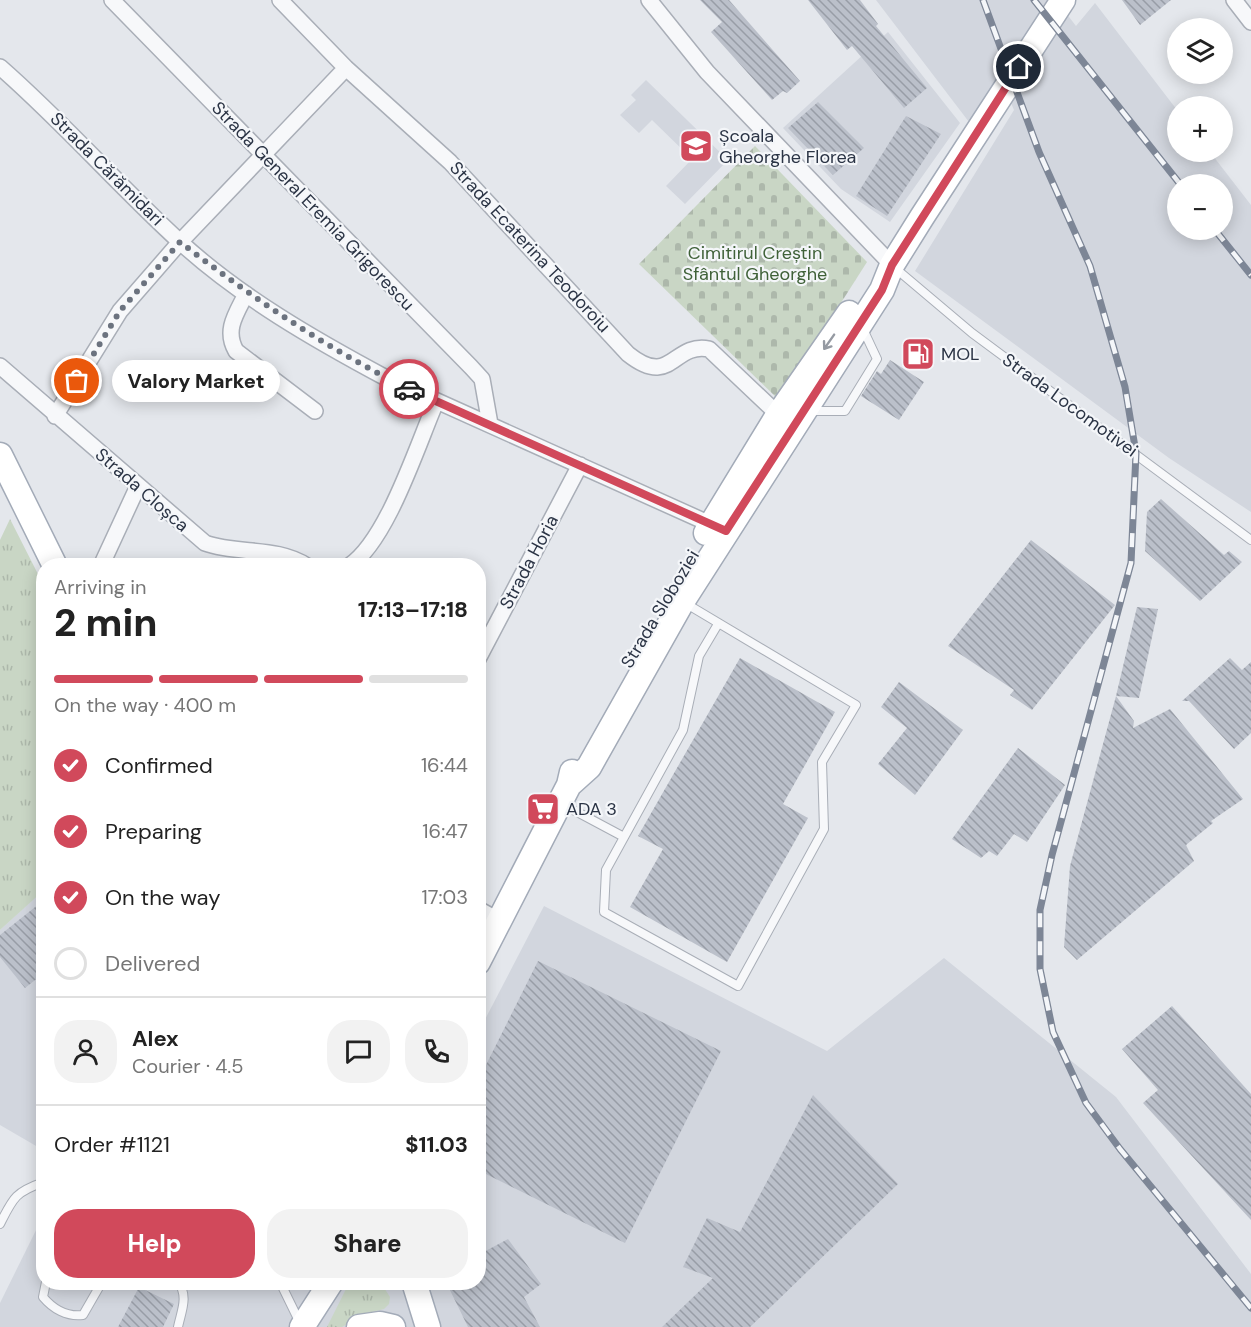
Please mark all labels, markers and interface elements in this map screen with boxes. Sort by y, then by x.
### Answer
map controls [1167,18,1233,240]
button: layers [1167,18,1233,84]
pin [993,41,1044,92]
icon: home [1002,50,1035,83]
street label: Strada General Eremia Grigorescu [206,96,420,316]
button: + [1167,96,1233,162]
street label: Strada Cărămidari [45,107,169,231]
place label: Școala Gheorghe Florea [719,124,856,169]
school or university icon: Școala Gheorghe Florea [678,128,714,164]
street label: Strada Ecaterina Teodoroiu [444,156,616,338]
button: − [1167,174,1233,240]
park label: Cimitirul Creștin Sfântul Gheorghe [683,241,827,286]
one-way arrow [823,333,835,349]
fuel station icon: MOL [900,336,936,372]
place label: MOL [941,342,980,366]
street label: Strada Locomotivei [997,348,1143,462]
pin [51,355,102,406]
courier [379,359,439,419]
callout: Valory Market [113,360,281,402]
icon: bag [60,364,93,397]
text: Valory Market [128,368,264,394]
icon: car [393,373,426,406]
street label: Strada Cloșca [90,443,194,537]
street label: Strada Horia [494,511,564,613]
street label: Strada Sloboziei [615,545,705,673]
text: Arriving in [54,574,146,600]
text: 17:13–17:18 [358,595,468,624]
text: 2 min [54,597,158,648]
text: On the way · 400 m [54,692,236,718]
icon: check [54,749,87,782]
text: Confirmed [105,751,213,780]
text: 16:44 [421,752,468,778]
supermarket icon: ADA 3 [525,791,561,827]
place label: ADA 3 [566,797,617,821]
icon: check [54,815,87,848]
text: Preparing [105,817,202,846]
text: 16:47 [422,818,468,844]
icon: check [54,881,87,914]
text: On the way [105,883,220,912]
text: 17:03 [422,884,468,910]
text: Delivered [105,949,200,978]
button: person [54,1020,117,1083]
button: chat [327,1020,390,1083]
button: phone [405,1020,468,1083]
text: Alex [132,1024,179,1053]
text: Courier · 4.5 [132,1053,244,1079]
text: Order #1121 [54,1130,170,1159]
text: $11.03 [405,1130,468,1159]
button: Help [54,1209,255,1278]
button: Share [267,1209,468,1278]

